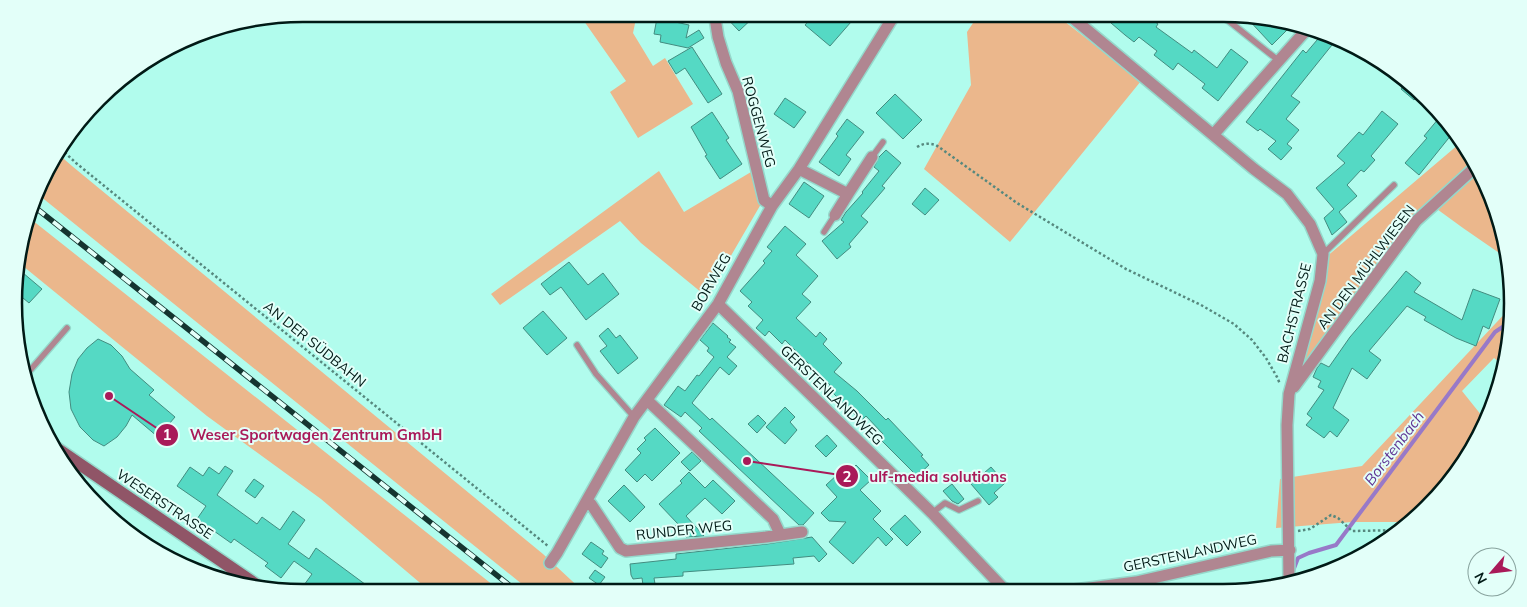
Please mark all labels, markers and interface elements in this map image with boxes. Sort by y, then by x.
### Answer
street label: ROGGENWEG [738,74,780,170]
street label: AN DEN MÜHLWIESEN [1313,201,1419,333]
street label: BORWEG [687,250,735,314]
street label: BACHSTRASSE [1273,261,1315,365]
street label: AN DER SÜDBAHN [260,297,370,391]
street label: GERSTENLANDWEG [777,341,887,449]
water label: Borstenbach [1360,407,1428,489]
callout: Weser Sportwagen Zentrum GmbH [155,420,452,450]
text: 1 [162,425,172,444]
text: Weser Sportwagen Zentrum GmbH [190,425,442,444]
callout: ulf-media solutions [834,461,1017,491]
street label: WESERSTRASSE [113,465,217,543]
text: 2 [842,467,852,486]
text: ulf-media solutions [869,467,1007,486]
street label: RUNDER WEG [635,516,733,544]
street label: GERSTENLANDWEG [1122,530,1258,576]
north arrow [1467,547,1517,597]
text: N [1470,569,1491,587]

